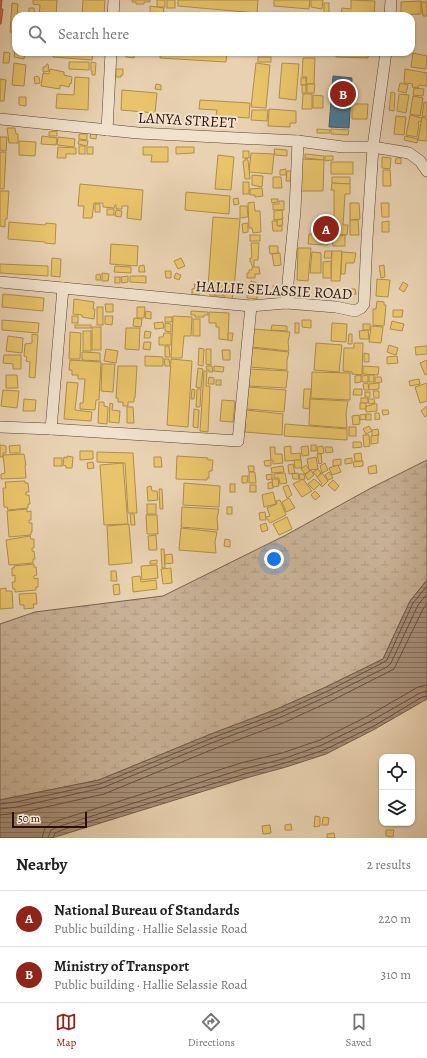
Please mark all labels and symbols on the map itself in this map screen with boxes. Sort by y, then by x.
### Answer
pin: B [330,79,356,109]
street label: LANYA STREET [138,107,237,133]
pin: A [313,214,339,244]
street label: HALLIE SELASSIE ROAD [195,276,353,304]
your location [264,549,284,569]
scale bar [12,810,87,829]

